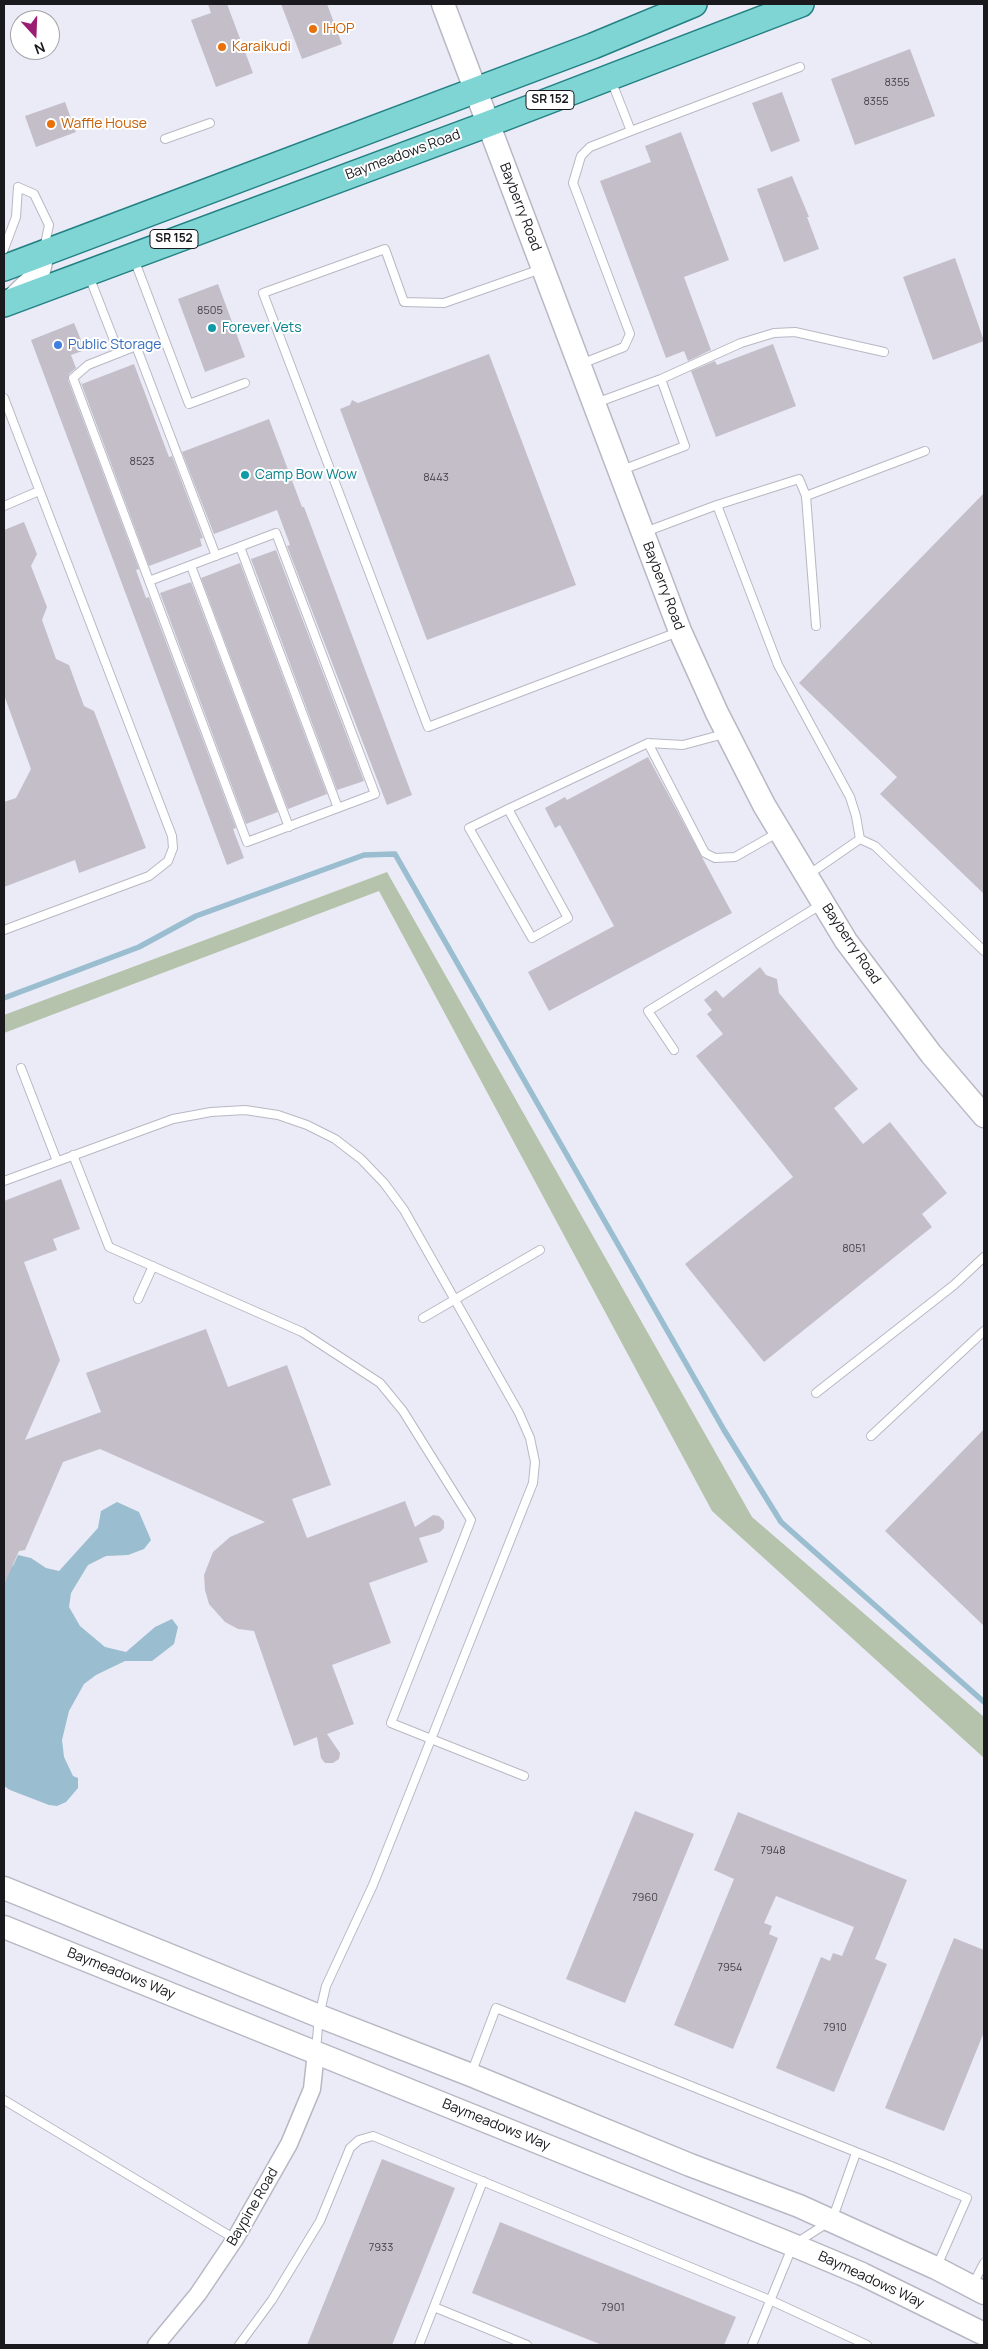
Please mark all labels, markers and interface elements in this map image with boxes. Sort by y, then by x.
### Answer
north arrow [10,10,60,60]
place label: IHOP [323,21,354,37]
marker: IHOP [307,23,319,35]
text: N [32,38,48,59]
place label: Karaikudi [232,39,291,55]
marker: Karaikudi [216,41,228,53]
house number: 8355 [884,76,910,90]
road number: SR 152 [526,90,574,110]
house number: 8355 [863,95,889,109]
place label: Waffle House [61,116,147,132]
marker: Waffle House [45,118,57,130]
street label: Baymeadows Road [343,126,463,184]
street label: Bayberry Road [495,161,545,253]
road number: SR 152 [150,230,198,248]
house number: 8505 [197,304,223,318]
place label: Forever Vets [222,320,302,336]
marker: Forever Vets [206,322,218,334]
place label: Public Storage [68,337,161,353]
marker: Public Storage [52,339,64,351]
house number: 8523 [130,455,154,469]
place label: Camp Bow Wow [255,467,357,483]
marker: Camp Bow Wow [239,469,251,481]
house number: 8443 [423,471,449,485]
street label: Bayberry Road [638,540,688,632]
street label: Bayberry Road [818,901,884,987]
house number: 8051 [842,1242,866,1256]
house number: 7948 [760,1844,786,1858]
house number: 7960 [632,1891,658,1905]
street label: Baymeadows Way [64,1945,178,2003]
house number: 7954 [717,1961,743,1975]
house number: 7910 [823,2021,847,2035]
street label: Baymeadows Way [439,2096,553,2154]
street label: Baypine Road [224,2165,282,2249]
house number: 7933 [369,2241,393,2255]
street label: Baymeadows Way [815,2248,927,2312]
house number: 7901 [601,2301,625,2315]

